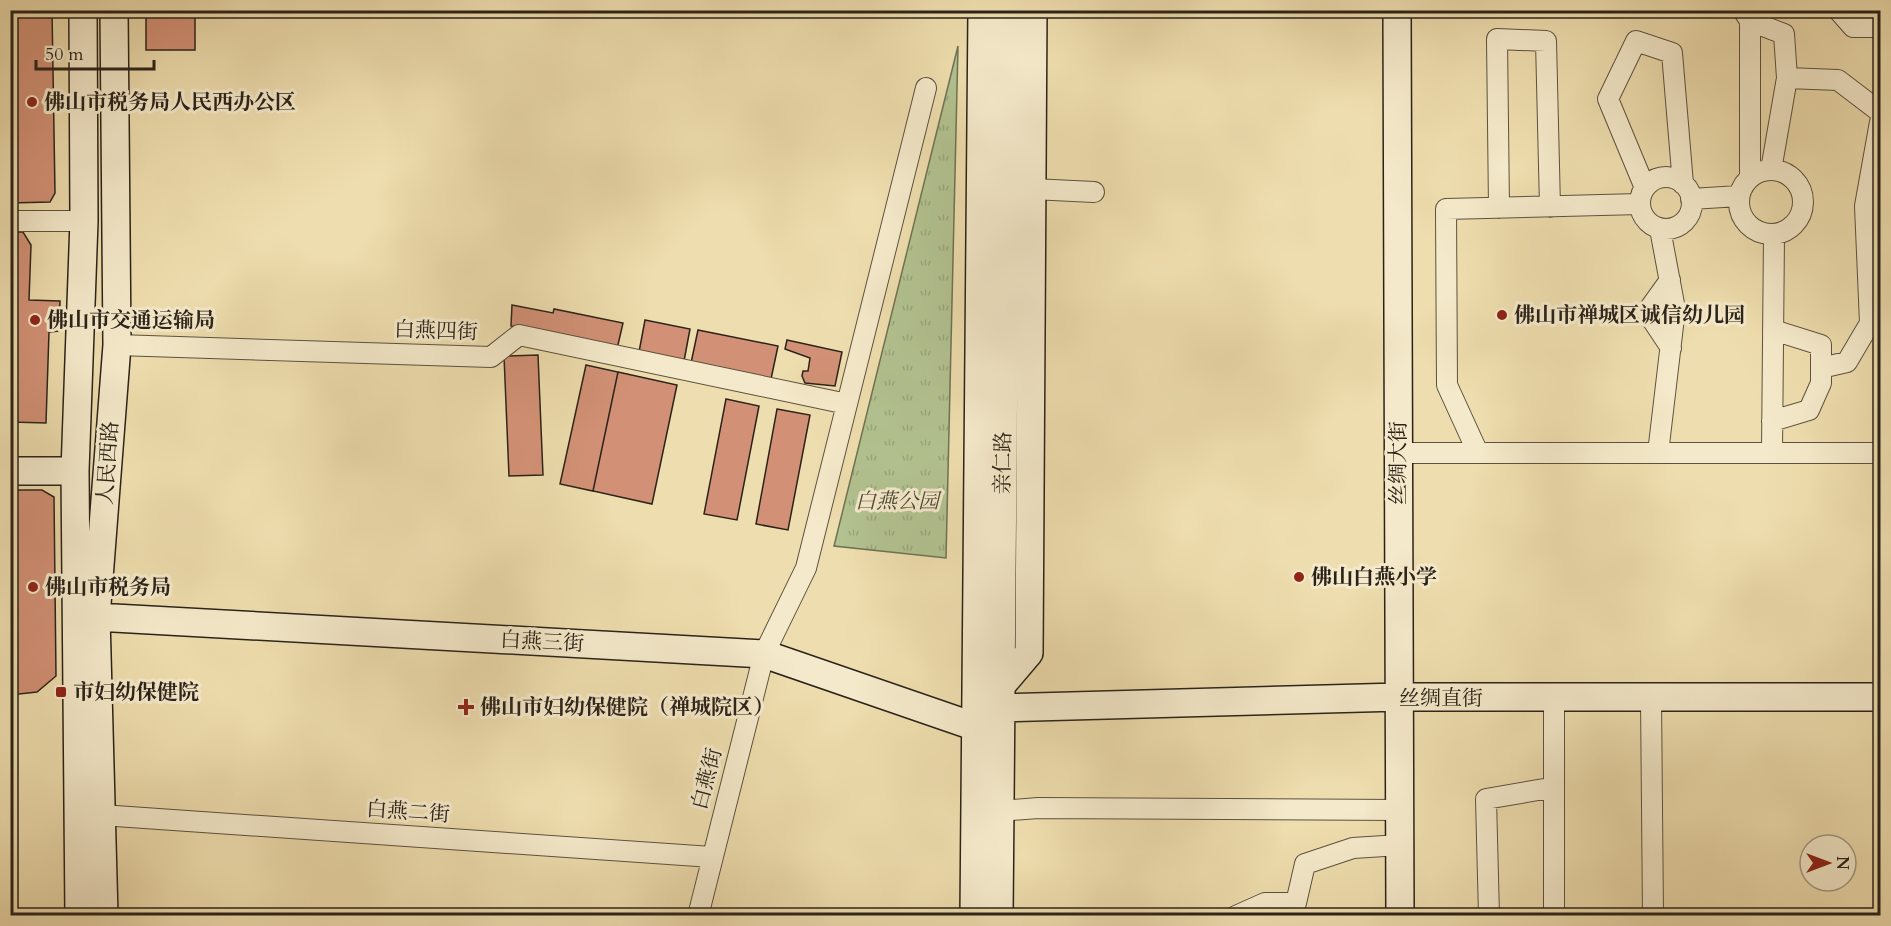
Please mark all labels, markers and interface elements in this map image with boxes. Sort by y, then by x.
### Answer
scale bar [36,33,154,71]
text: 50 m [45,42,84,67]
place label: 佛山市税务局人民西办公区 [44,88,296,117]
marker: 佛山市税务局人民西办公区 [25,95,39,109]
place label: 佛山市禅城区诚信幼儿园 [1514,301,1745,330]
place label: 佛山市交通运输局 [47,306,215,335]
marker: 佛山市禅城区诚信幼儿园 [1495,308,1509,322]
marker: 佛山市交通运输局 [28,313,42,327]
street label: 白燕四街 [394,315,478,347]
street label: 人民西路 [91,420,125,506]
street label: 丝绸大街 [1384,421,1413,505]
street label: 亲仁路 [988,431,1018,495]
park label: 白燕公园 [855,487,942,516]
place label: 佛山白燕小学 [1311,563,1437,592]
marker: 佛山白燕小学 [1292,570,1306,584]
place label: 佛山市税务局 [45,573,171,602]
marker: 佛山市税务局 [26,580,40,594]
street label: 白燕三街 [499,625,585,659]
place label: 市妇幼保健院 [73,678,199,707]
street label: 丝绸直街 [1399,684,1483,713]
marker: 市妇幼保健院 [54,685,68,699]
place label: 佛山市妇幼保健院（禅城院区） [480,693,774,722]
marker: 佛山市妇幼保健院（禅城院区） [457,698,475,716]
street label: 白燕街 [685,745,729,813]
street label: 白燕二街 [365,795,451,829]
north arrow [1798,833,1858,893]
text: N [1831,856,1853,870]

